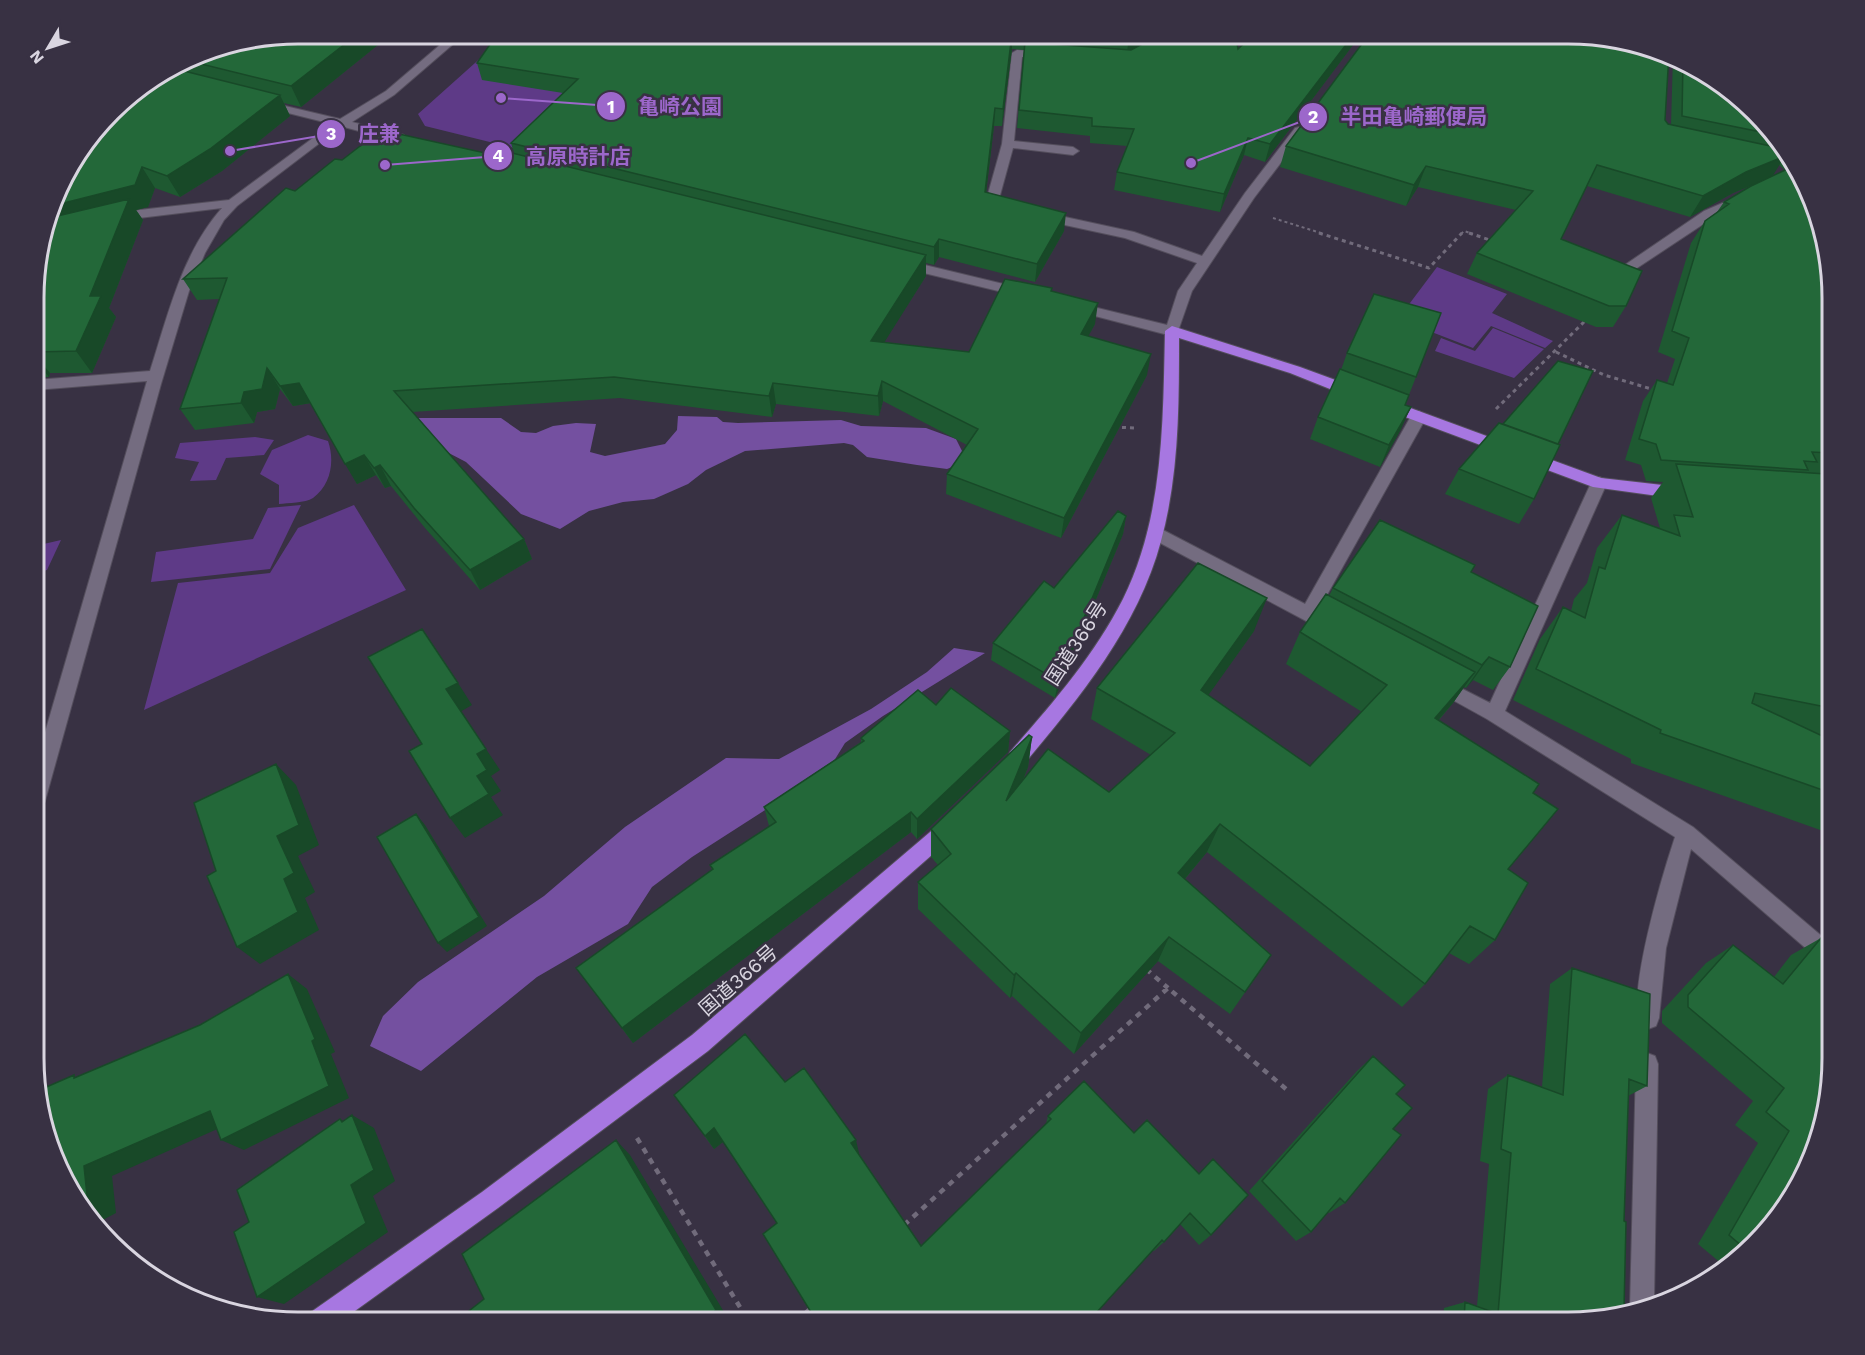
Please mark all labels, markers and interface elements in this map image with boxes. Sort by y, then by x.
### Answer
north arrow [18,18,78,78]
text: N [26,47,48,68]
callout: 亀崎公園 [596,87,734,126]
text: 亀崎公園 [638,94,722,119]
text: 1 [607,96,615,117]
callout: 半田亀崎郵便局 [1298,97,1499,136]
text: 半田亀崎郵便局 [1341,104,1488,129]
text: 2 [1308,106,1318,127]
callout: 庄兼 [316,114,412,153]
text: 庄兼 [358,121,400,146]
text: 3 [326,123,336,144]
callout: 高原時計店 [483,137,642,176]
text: 高原時計店 [526,144,631,169]
text: 4 [492,145,504,166]
street label: 国道366号 [1040,596,1112,690]
street label: 国道366号 [694,939,782,1021]

